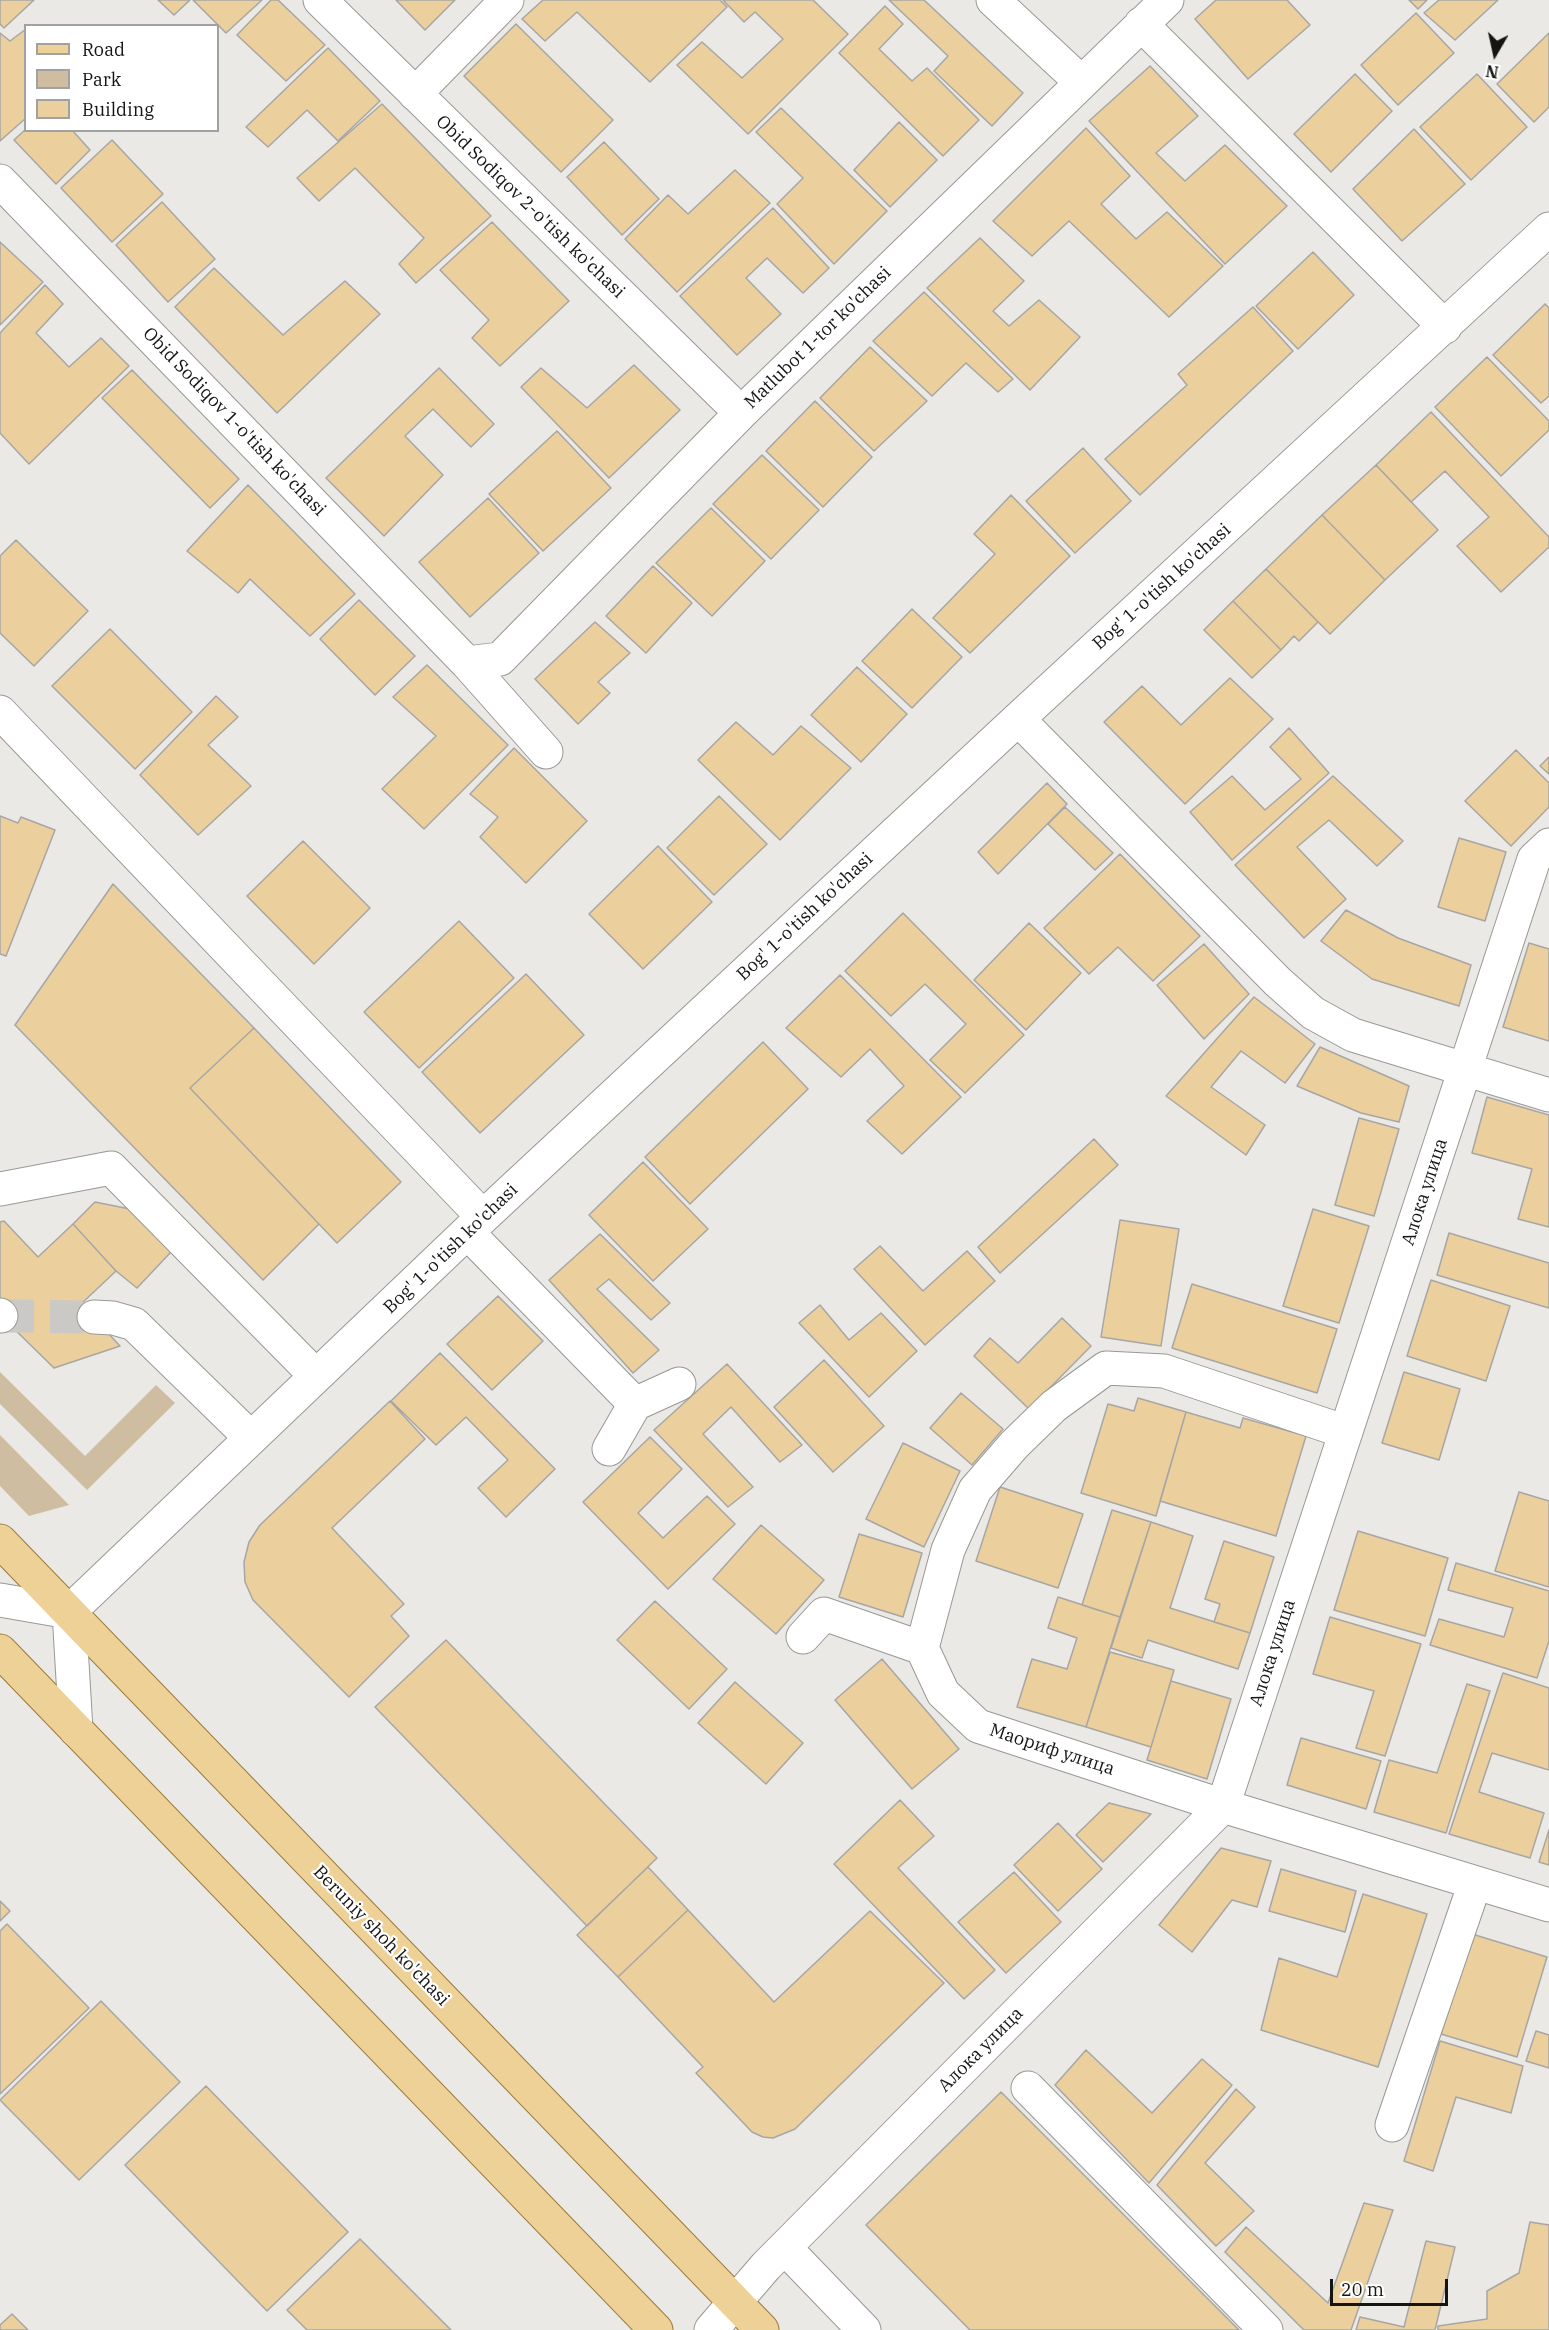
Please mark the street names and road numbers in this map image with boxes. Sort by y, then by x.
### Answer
street label: Obid Sodiqov 2-o'tish ko'chasi [431,111,629,303]
street label: Matlubot 1-tor ko'chasi [740,262,896,414]
street label: Obid Sodiqov 1-o'tish ko'chasi [138,323,330,521]
street label: Bog' 1-o'tish ko'chasi [1089,519,1235,655]
street label: Bog' 1-o'tish ko'chasi [732,848,878,986]
street label: Алока улица [1398,1136,1452,1248]
street label: Bog' 1-o'tish ko'chasi [379,1179,523,1319]
street label: Алока улица [1246,1597,1300,1709]
street label: Маориф улица [987,1720,1117,1780]
street label: Beruniy shoh ko'chasi [308,1861,454,2011]
street label: Алока улица [934,2003,1028,2097]

